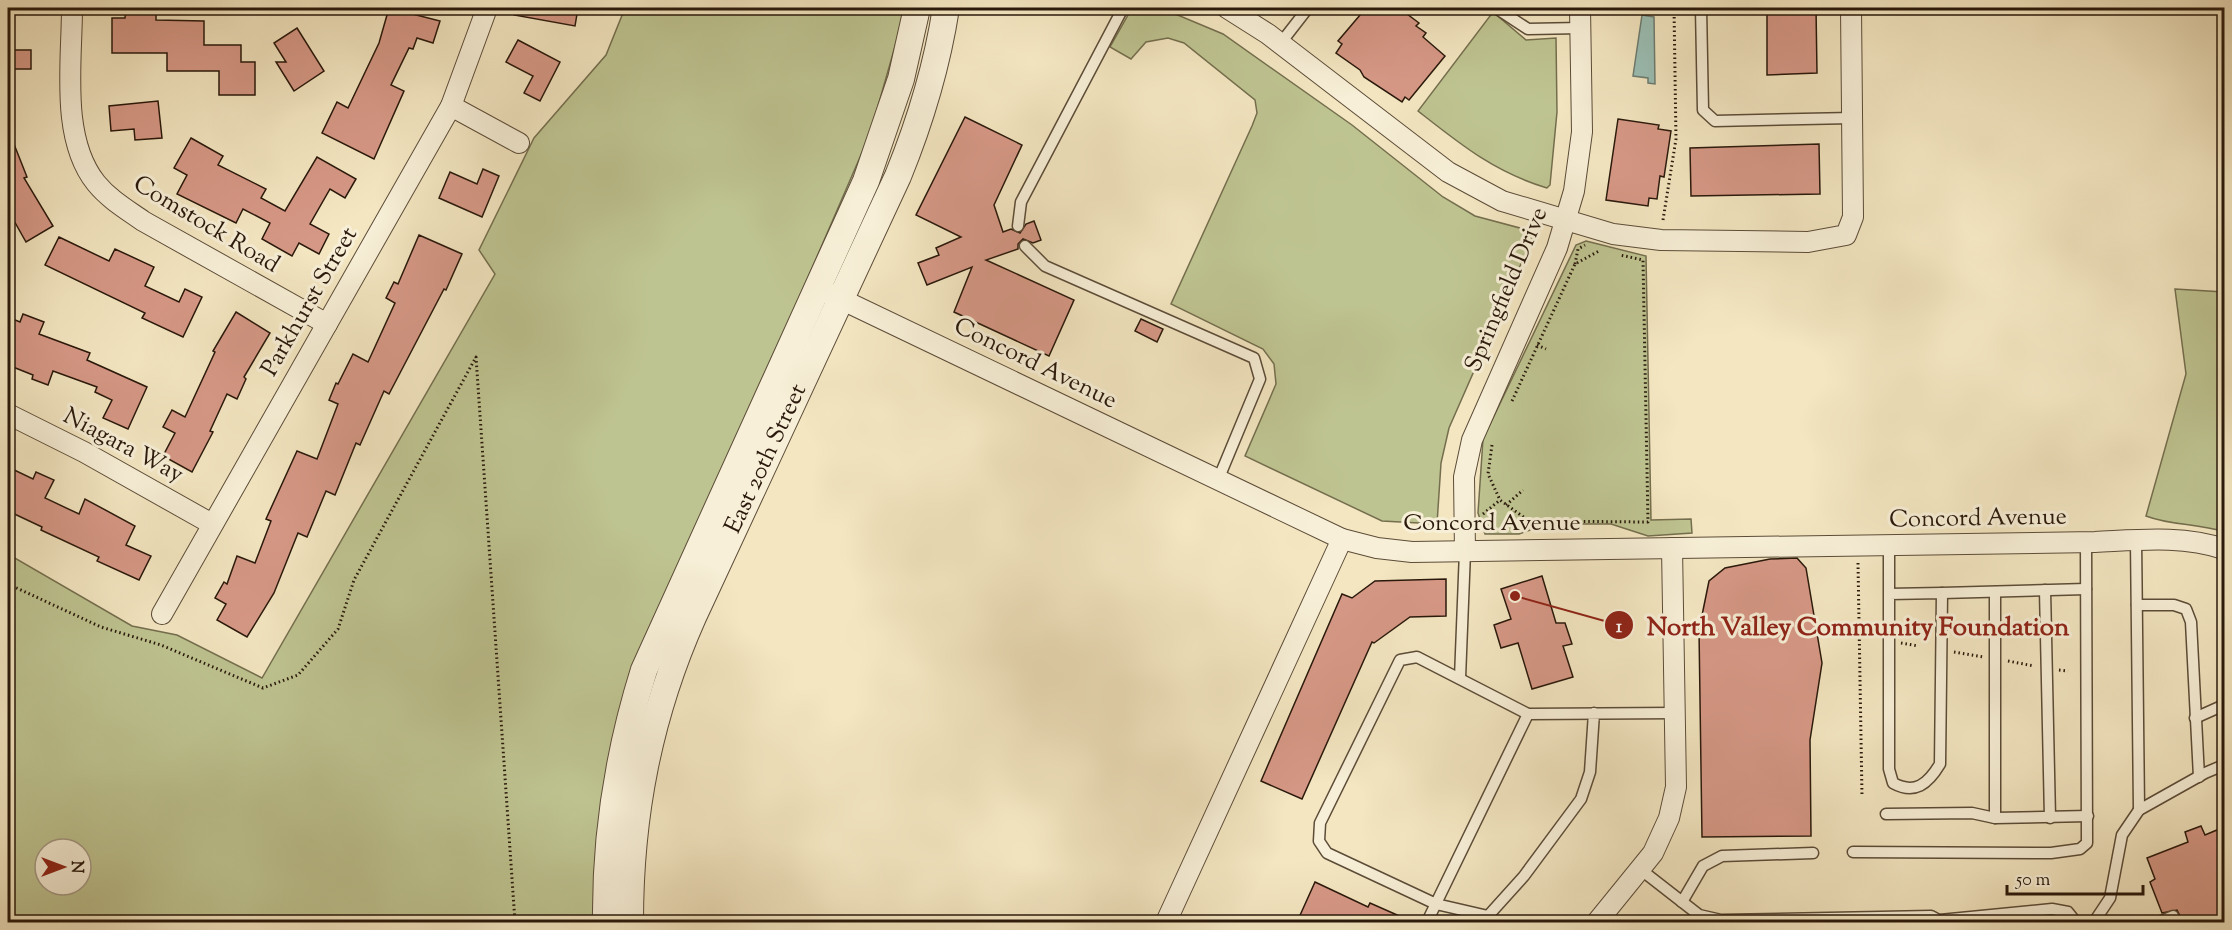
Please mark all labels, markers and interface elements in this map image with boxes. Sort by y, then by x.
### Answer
street label: Comstock Road [126,168,286,282]
street label: Springfield Drive [1457,202,1557,378]
street label: Parkhurst Street [253,221,367,383]
street label: Concord Avenue [948,310,1122,418]
street label: East 20th Street [717,379,816,539]
street label: Niagara Way [57,400,189,492]
street label: Concord Avenue [1889,500,2067,538]
street label: Concord Avenue [1403,507,1581,541]
callout: North Valley Community Foundation [1604,603,2081,647]
text: North Valley Community Foundation [1647,610,2070,647]
text: 1 [1616,615,1623,641]
north arrow [33,837,93,897]
scale bar [2007,858,2144,896]
text: N [64,861,87,874]
text: 50 m [2015,868,2051,894]

